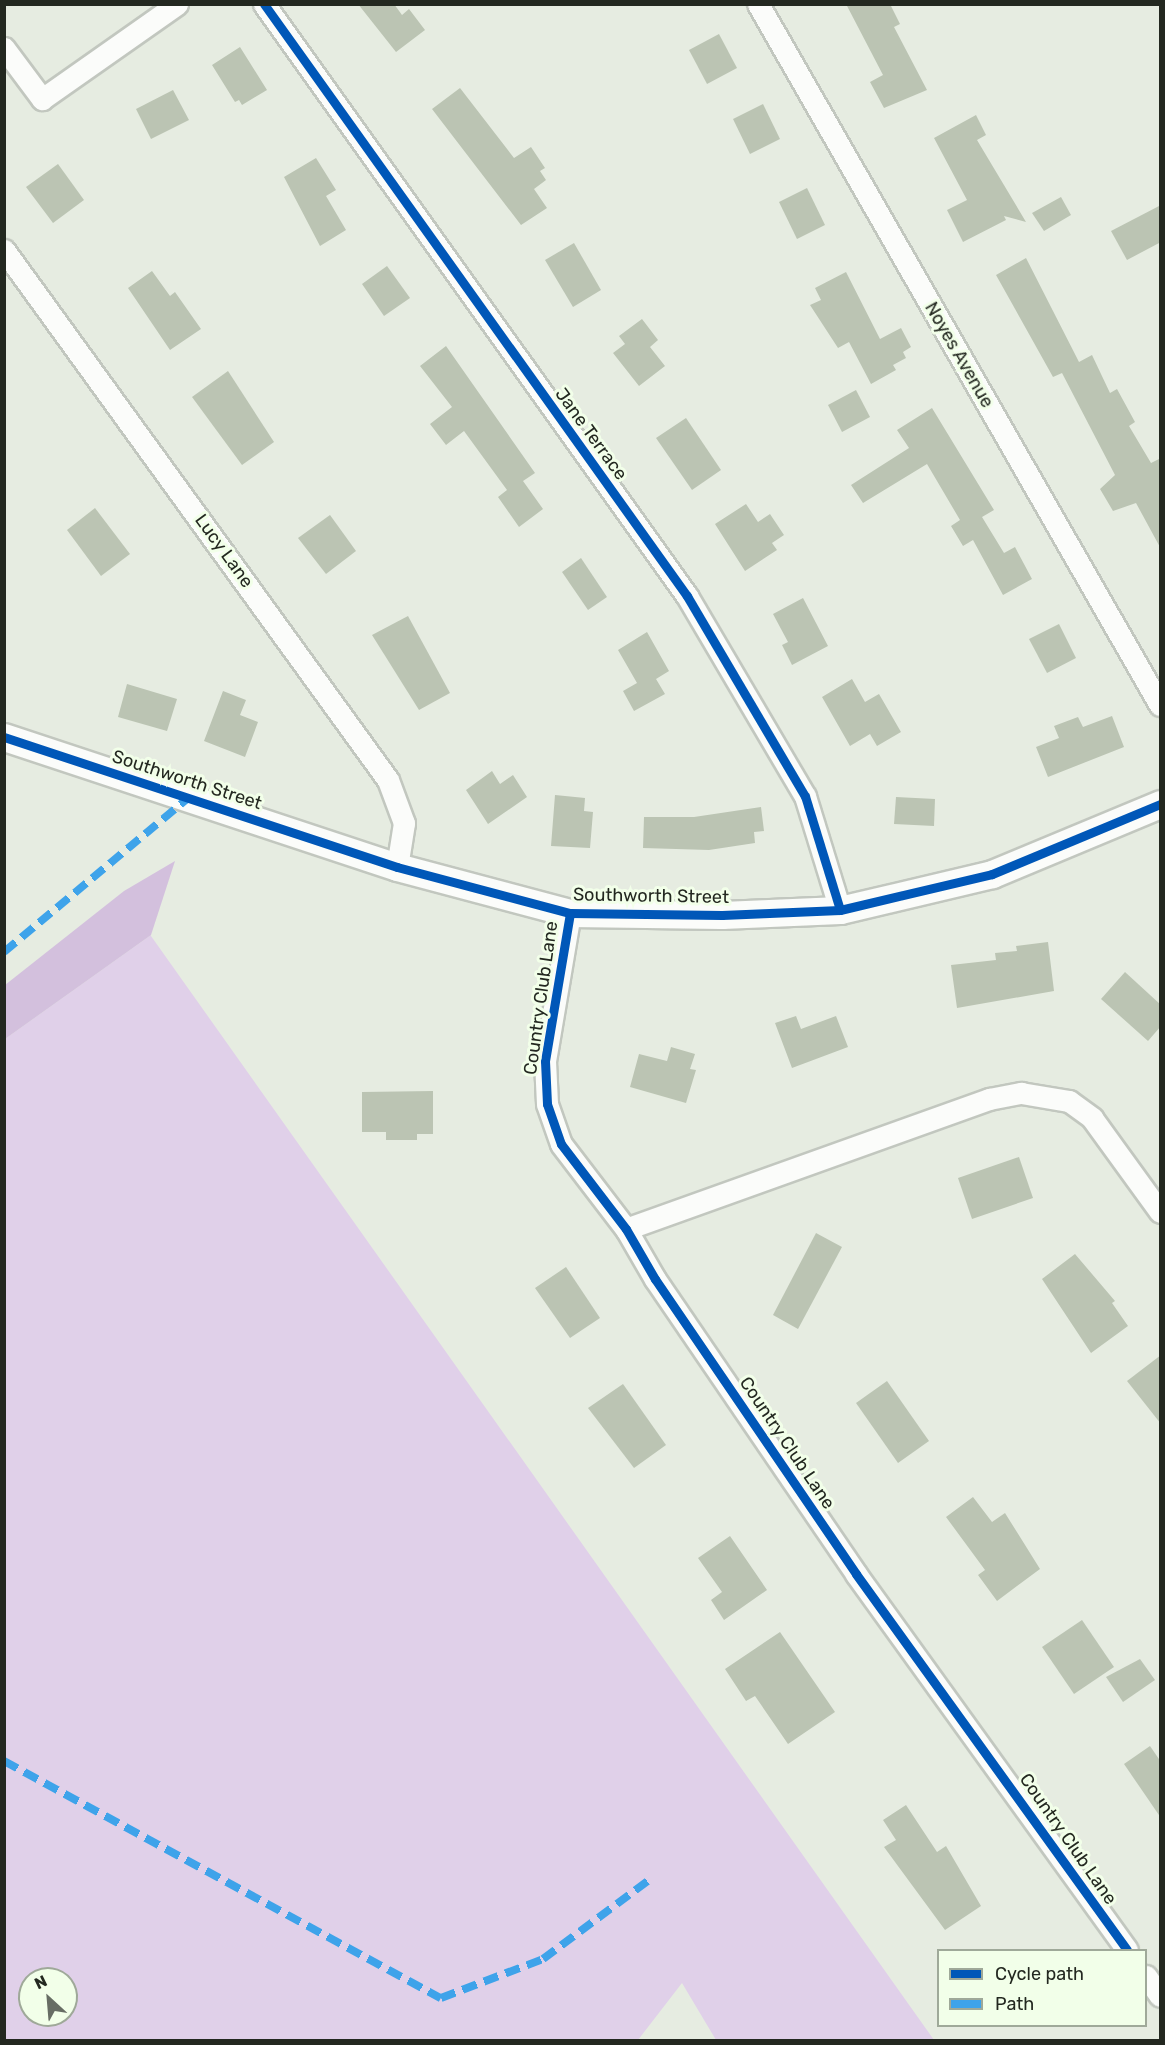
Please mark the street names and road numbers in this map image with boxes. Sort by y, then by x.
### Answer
street label: Noyes Avenue [920,298,998,412]
street label: Jane Terrace [550,384,632,484]
street label: Lucy Lane [190,510,258,592]
street label: Southworth Street [109,746,265,814]
street label: Southworth Street [573,884,729,908]
street label: Country Club Lane [519,919,563,1077]
street label: Country Club Lane [735,1372,839,1514]
street label: Country Club Lane [1015,1769,1121,1909]

